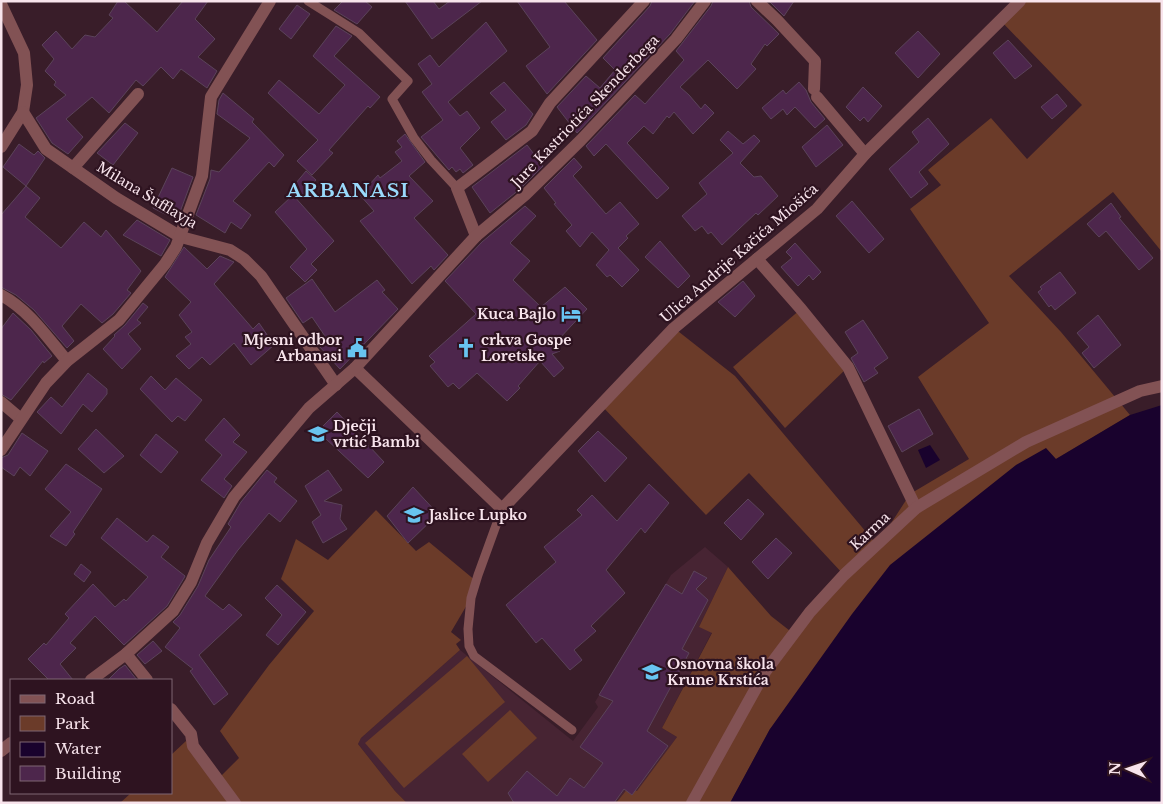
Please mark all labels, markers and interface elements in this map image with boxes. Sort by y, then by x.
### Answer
street label: Jure Kastriotića Skenderbega [506,31,663,193]
street label: Milana Šufflayja [93,157,201,232]
district label: ARBANASI [286,179,409,202]
street label: Ulica Andrije Kačića Miošića [656,179,822,326]
hotel icon: Kuca Bajlo [560,303,582,325]
place label: Kuca Bajlo [477,305,556,323]
place label: Mjesni odbor Arbanasi [243,331,342,365]
place label: crkva Gospe Loretske [481,331,571,365]
public building icon: Mjesni odbor Arbanasi [346,337,368,359]
church icon: crkva Gospe Loretske [455,337,477,359]
place label: Dječji vrtić Bambi [333,417,420,451]
school or university icon: Dječji vrtić Bambi [307,423,329,445]
school or university icon: Jaslice Lupko [403,504,425,526]
place label: Jaslice Lupko [426,506,527,524]
street label: Karma [846,508,894,554]
place label: Osnovna škola Krune Krstića [667,655,774,689]
school or university icon: Osnovna škola Krune Krstića [641,661,663,683]
legend [10,679,172,794]
text: Road [55,689,95,708]
text: Park [55,714,91,733]
text: Water [54,739,102,758]
north arrow [1103,744,1153,794]
text: N [1106,762,1124,775]
text: Building [55,764,122,783]

